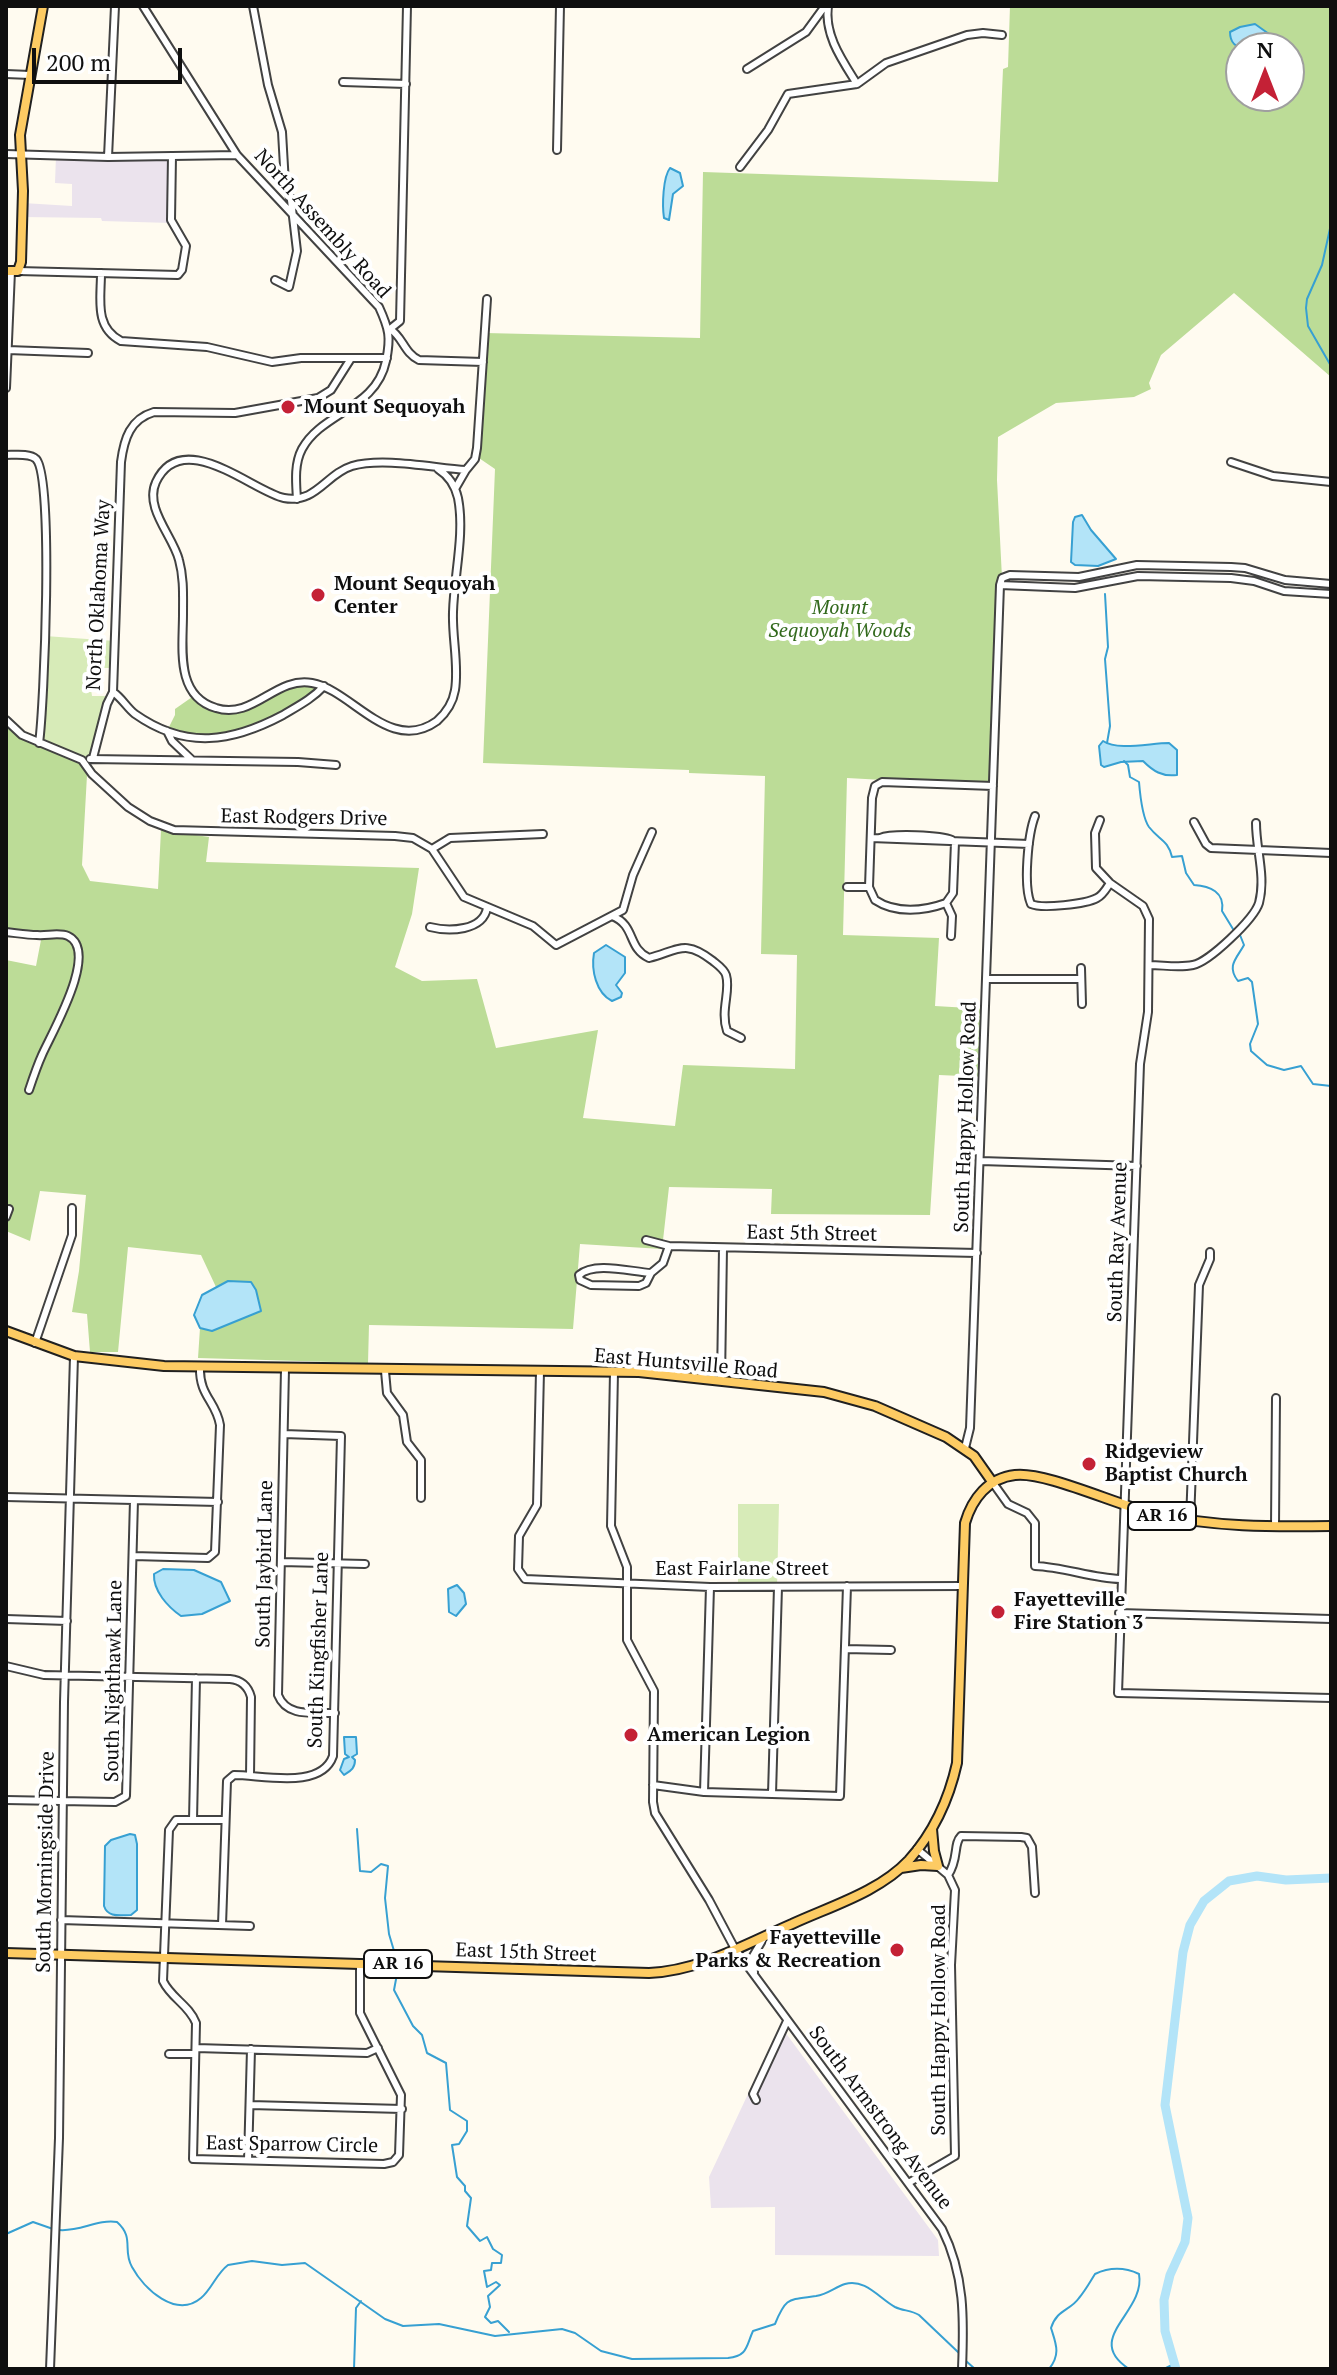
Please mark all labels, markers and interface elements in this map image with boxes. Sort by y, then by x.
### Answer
scale bar [36,32,186,82]
north arrow [1225,32,1305,112]
text: N [1257,35,1273,64]
text: 200 m [46,46,111,78]
street label: North Assembly Road [249,145,395,303]
place label: Mount Sequoyah [304,395,465,419]
marker: Mount Sequoyah [279,398,297,416]
street label: North Oklahoma Way [82,499,116,691]
place label: Mount Sequoyah Center [334,572,495,619]
marker: Mount Sequoyah Center [309,586,327,604]
park label: Mount Sequoyah Woods [768,596,912,643]
street label: East Rodgers Drive [220,805,388,831]
street label: South Happy Hollow Road [950,1001,982,1233]
street label: South Ray Avenue [1103,1161,1133,1323]
street label: East 5th Street [746,1221,878,1247]
street label: East Huntsville Road [593,1344,779,1384]
place label: Ridgeview Baptist Church [1105,1440,1248,1487]
marker: Ridgeview Baptist Church [1080,1455,1098,1473]
street label: South Jaybird Lane [252,1480,278,1648]
road number: AR 16 [1128,1502,1196,1530]
street label: South Kingfisher Lane [304,1551,334,1749]
street label: East Fairlane Street [655,1557,829,1581]
street label: South Nighthawk Lane [100,1580,128,1782]
place label: Fayetteville Fire Station 3 [1014,1588,1143,1635]
marker: Fayetteville Fire Station 3 [989,1603,1007,1621]
place label: American Legion [647,1723,810,1747]
marker: American Legion [622,1726,640,1744]
street label: South Morningside Drive [32,1751,60,1973]
street label: South Happy Hollow Road [927,1904,951,2136]
place label: Fayetteville Parks & Recreation [695,1926,881,1973]
street label: East 15th Street [455,1939,597,1967]
marker: Fayetteville Parks & Recreation [888,1941,906,1959]
road number: AR 16 [364,1950,432,1978]
street label: South Armstrong Avenue [803,2022,957,2214]
street label: East Sparrow Circle [206,2131,378,2159]

